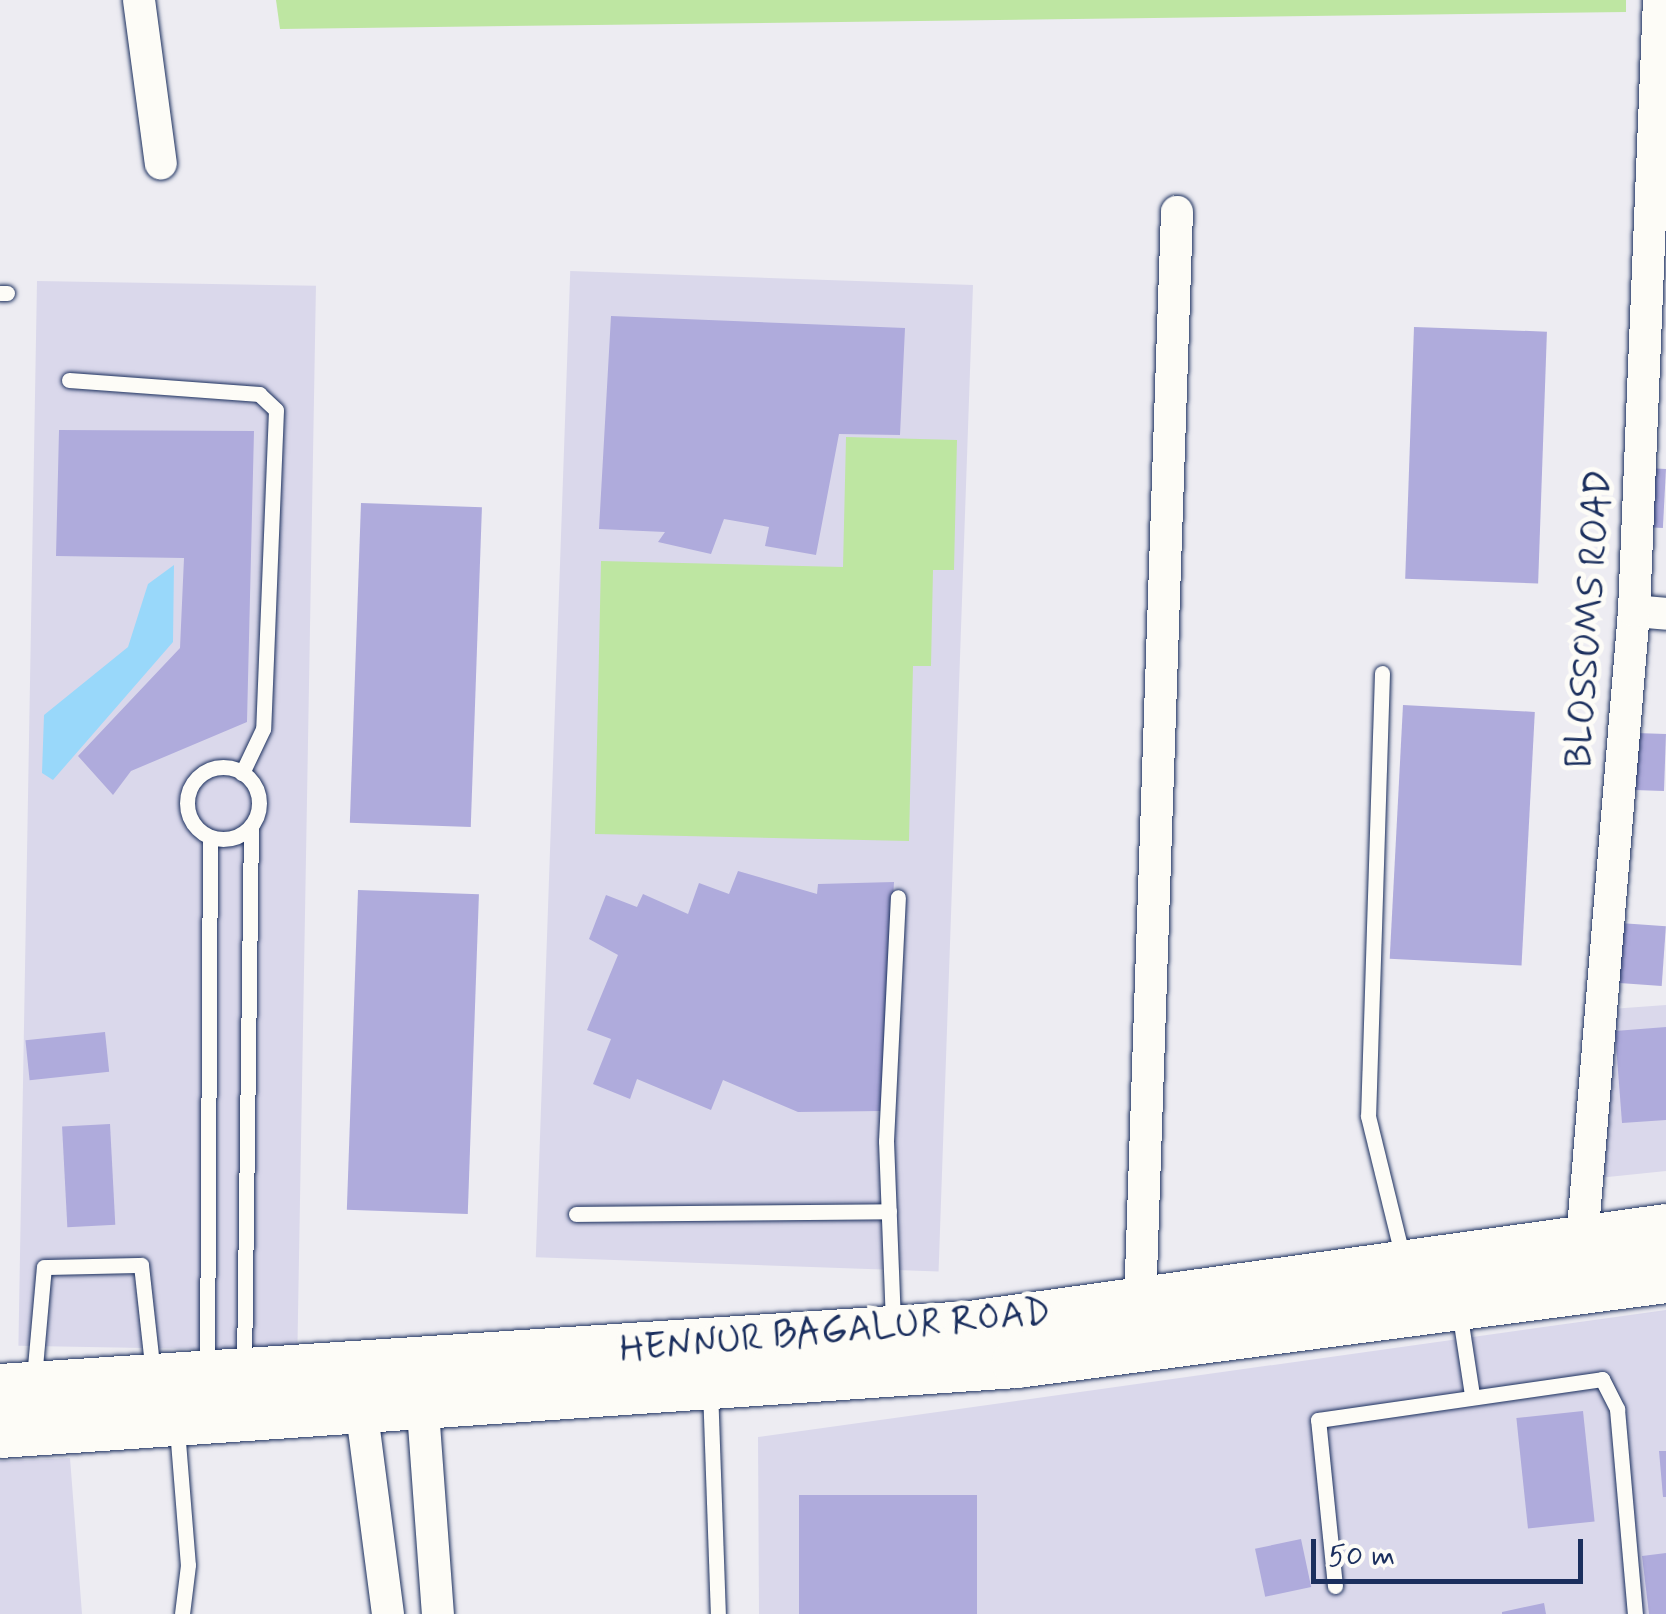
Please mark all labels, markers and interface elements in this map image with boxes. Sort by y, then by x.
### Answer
street label: BLOSSOMS ROAD [1557,468,1623,770]
street label: HENNUR BAGALUR ROAD [620,1291,1050,1373]
scale bar [1316,1519,1588,1581]
text: 50 m [1328,1537,1395,1576]

